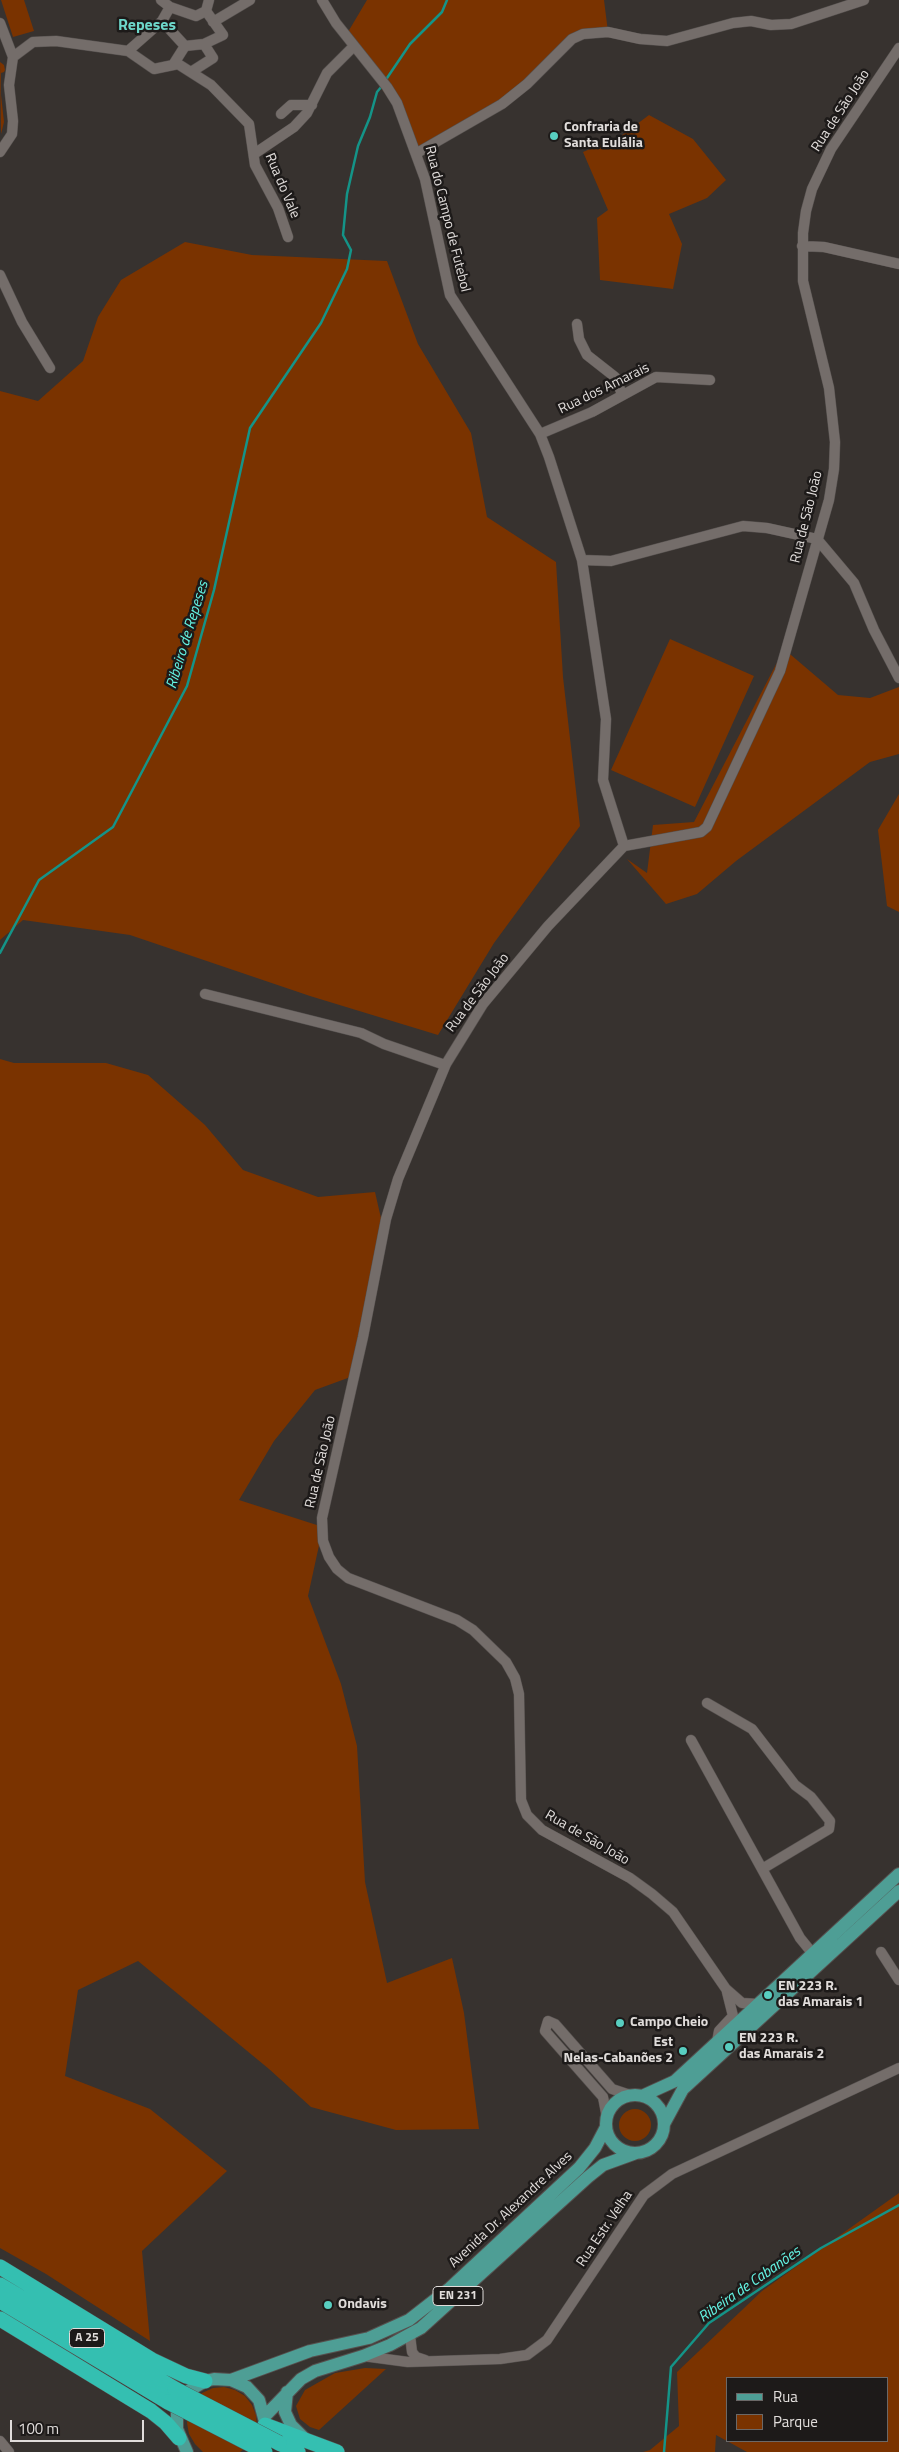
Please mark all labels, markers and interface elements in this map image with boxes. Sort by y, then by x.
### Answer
district label: Repeses [118,16,176,36]
street label: Rua de São João [808,67,874,155]
place label: Confraria de Santa Eulália [564,120,643,152]
marker: Confraria de Santa Eulália [548,130,560,142]
street label: Rua do Campo de Futebol [421,144,473,294]
street label: Rua do Vale [261,151,303,221]
street label: Rua dos Amarais [556,360,652,418]
street label: Rua de São João [787,469,827,565]
water label: Ribeiro de Repeses [163,579,213,691]
street label: Rua de São João [443,950,513,1036]
street label: Rua de São João [302,1414,340,1510]
street label: Rua de São João [542,1807,632,1869]
place label: EN 223 R. das Amarais 1 [778,1979,863,2011]
marker: EN 223 R. das Amarais 1 [762,1989,774,2001]
place label: Campo Cheio [630,2015,708,2031]
marker: Campo Cheio [614,2017,626,2029]
place label: EN 223 R. das Amarais 2 [739,2031,824,2064]
place label: Est Nelas-Cabanões 2 [564,2035,673,2068]
marker: EN 223 R. das Amarais 2 [723,2041,735,2053]
marker: Est Nelas-Cabanões 2 [677,2045,689,2057]
street label: Avenida Dr. Alexandre Alves [446,2148,576,2272]
street label: Rua Estr. Velha [573,2188,637,2270]
water label: Ribeira de Cabanões [696,2243,804,2327]
road number: EN 231 [433,2286,483,2306]
place label: Ondavis [338,2297,387,2313]
marker: Ondavis [322,2299,334,2311]
road number: A 25 [70,2328,104,2348]
legend [726,2377,889,2442]
text: Rua [773,2385,798,2408]
scale bar [12,2410,146,2442]
text: Parque [773,2410,818,2433]
text: 100 m [18,2417,59,2440]

